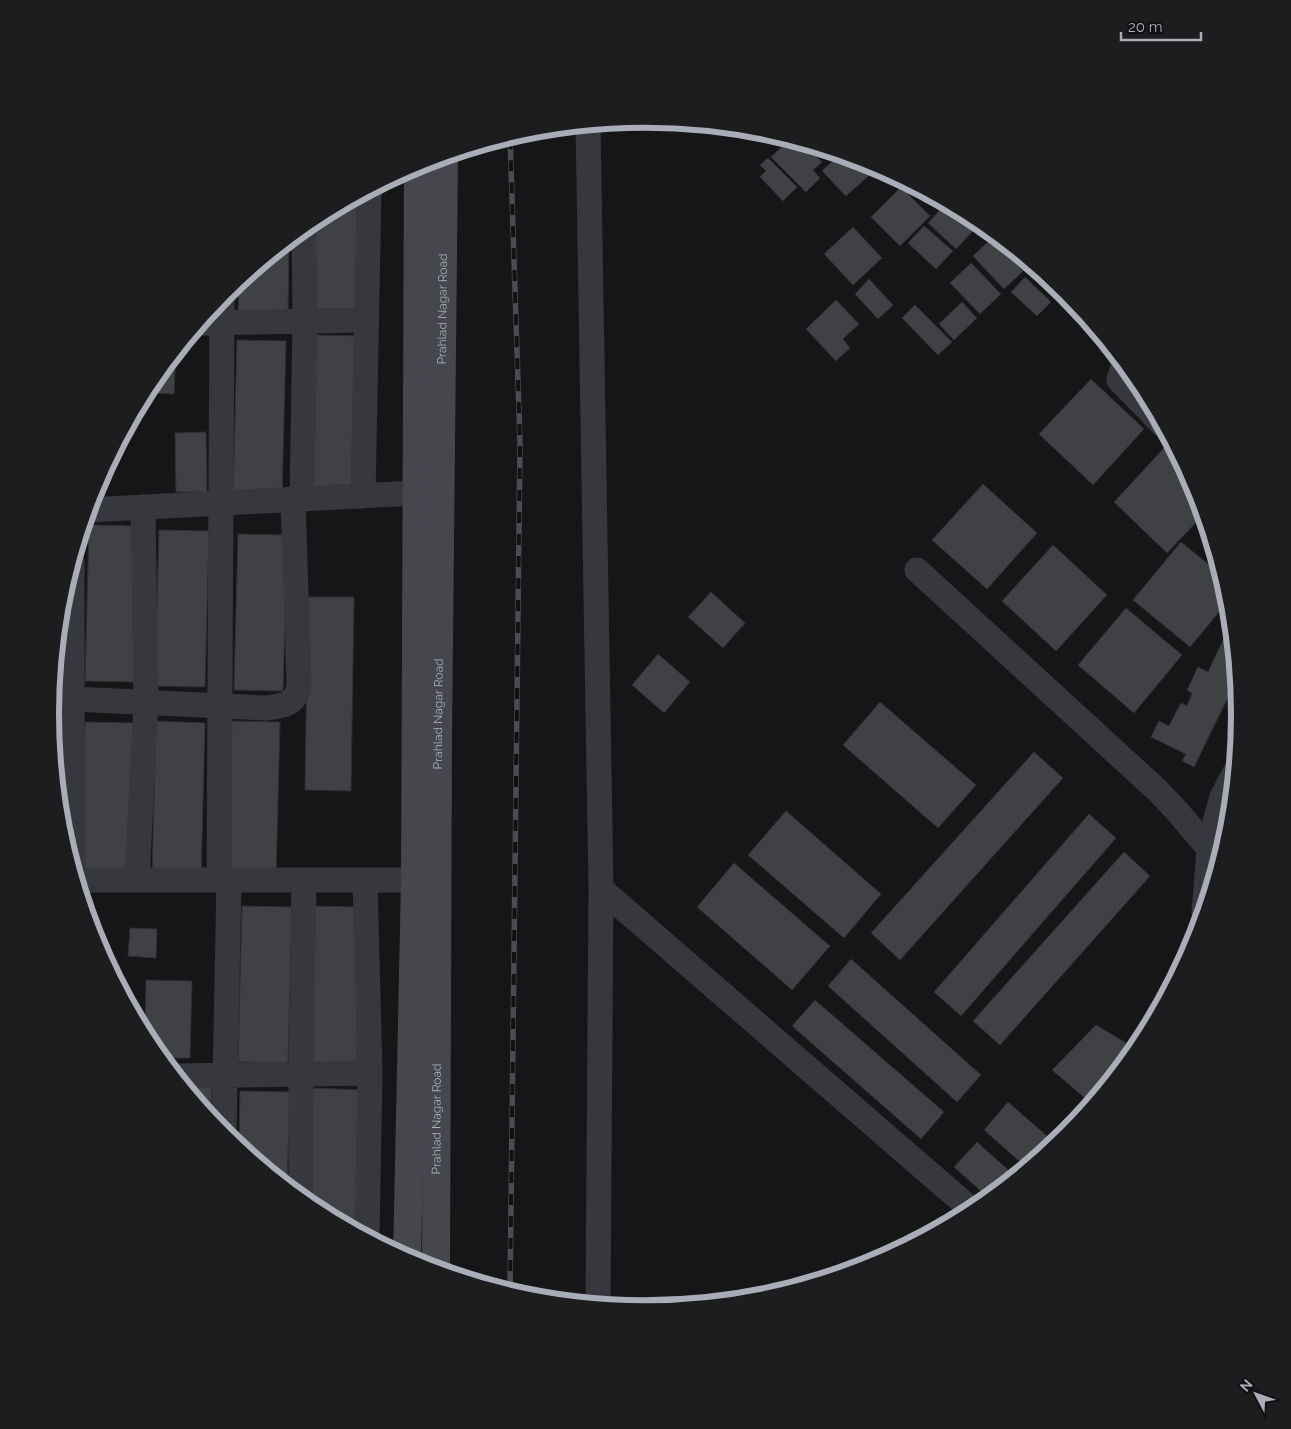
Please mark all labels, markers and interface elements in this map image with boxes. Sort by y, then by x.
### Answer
scale bar [1121,10,1201,42]
text: 20 m [1128,18,1163,36]
street label: Prahlad Nagar Road [435,253,450,365]
street label: Prahlad Nagar Road [431,658,446,770]
street label: Prahlad Nagar Road [429,1063,444,1175]
north arrow [1231,1369,1281,1419]
text: N [1237,1376,1256,1395]

